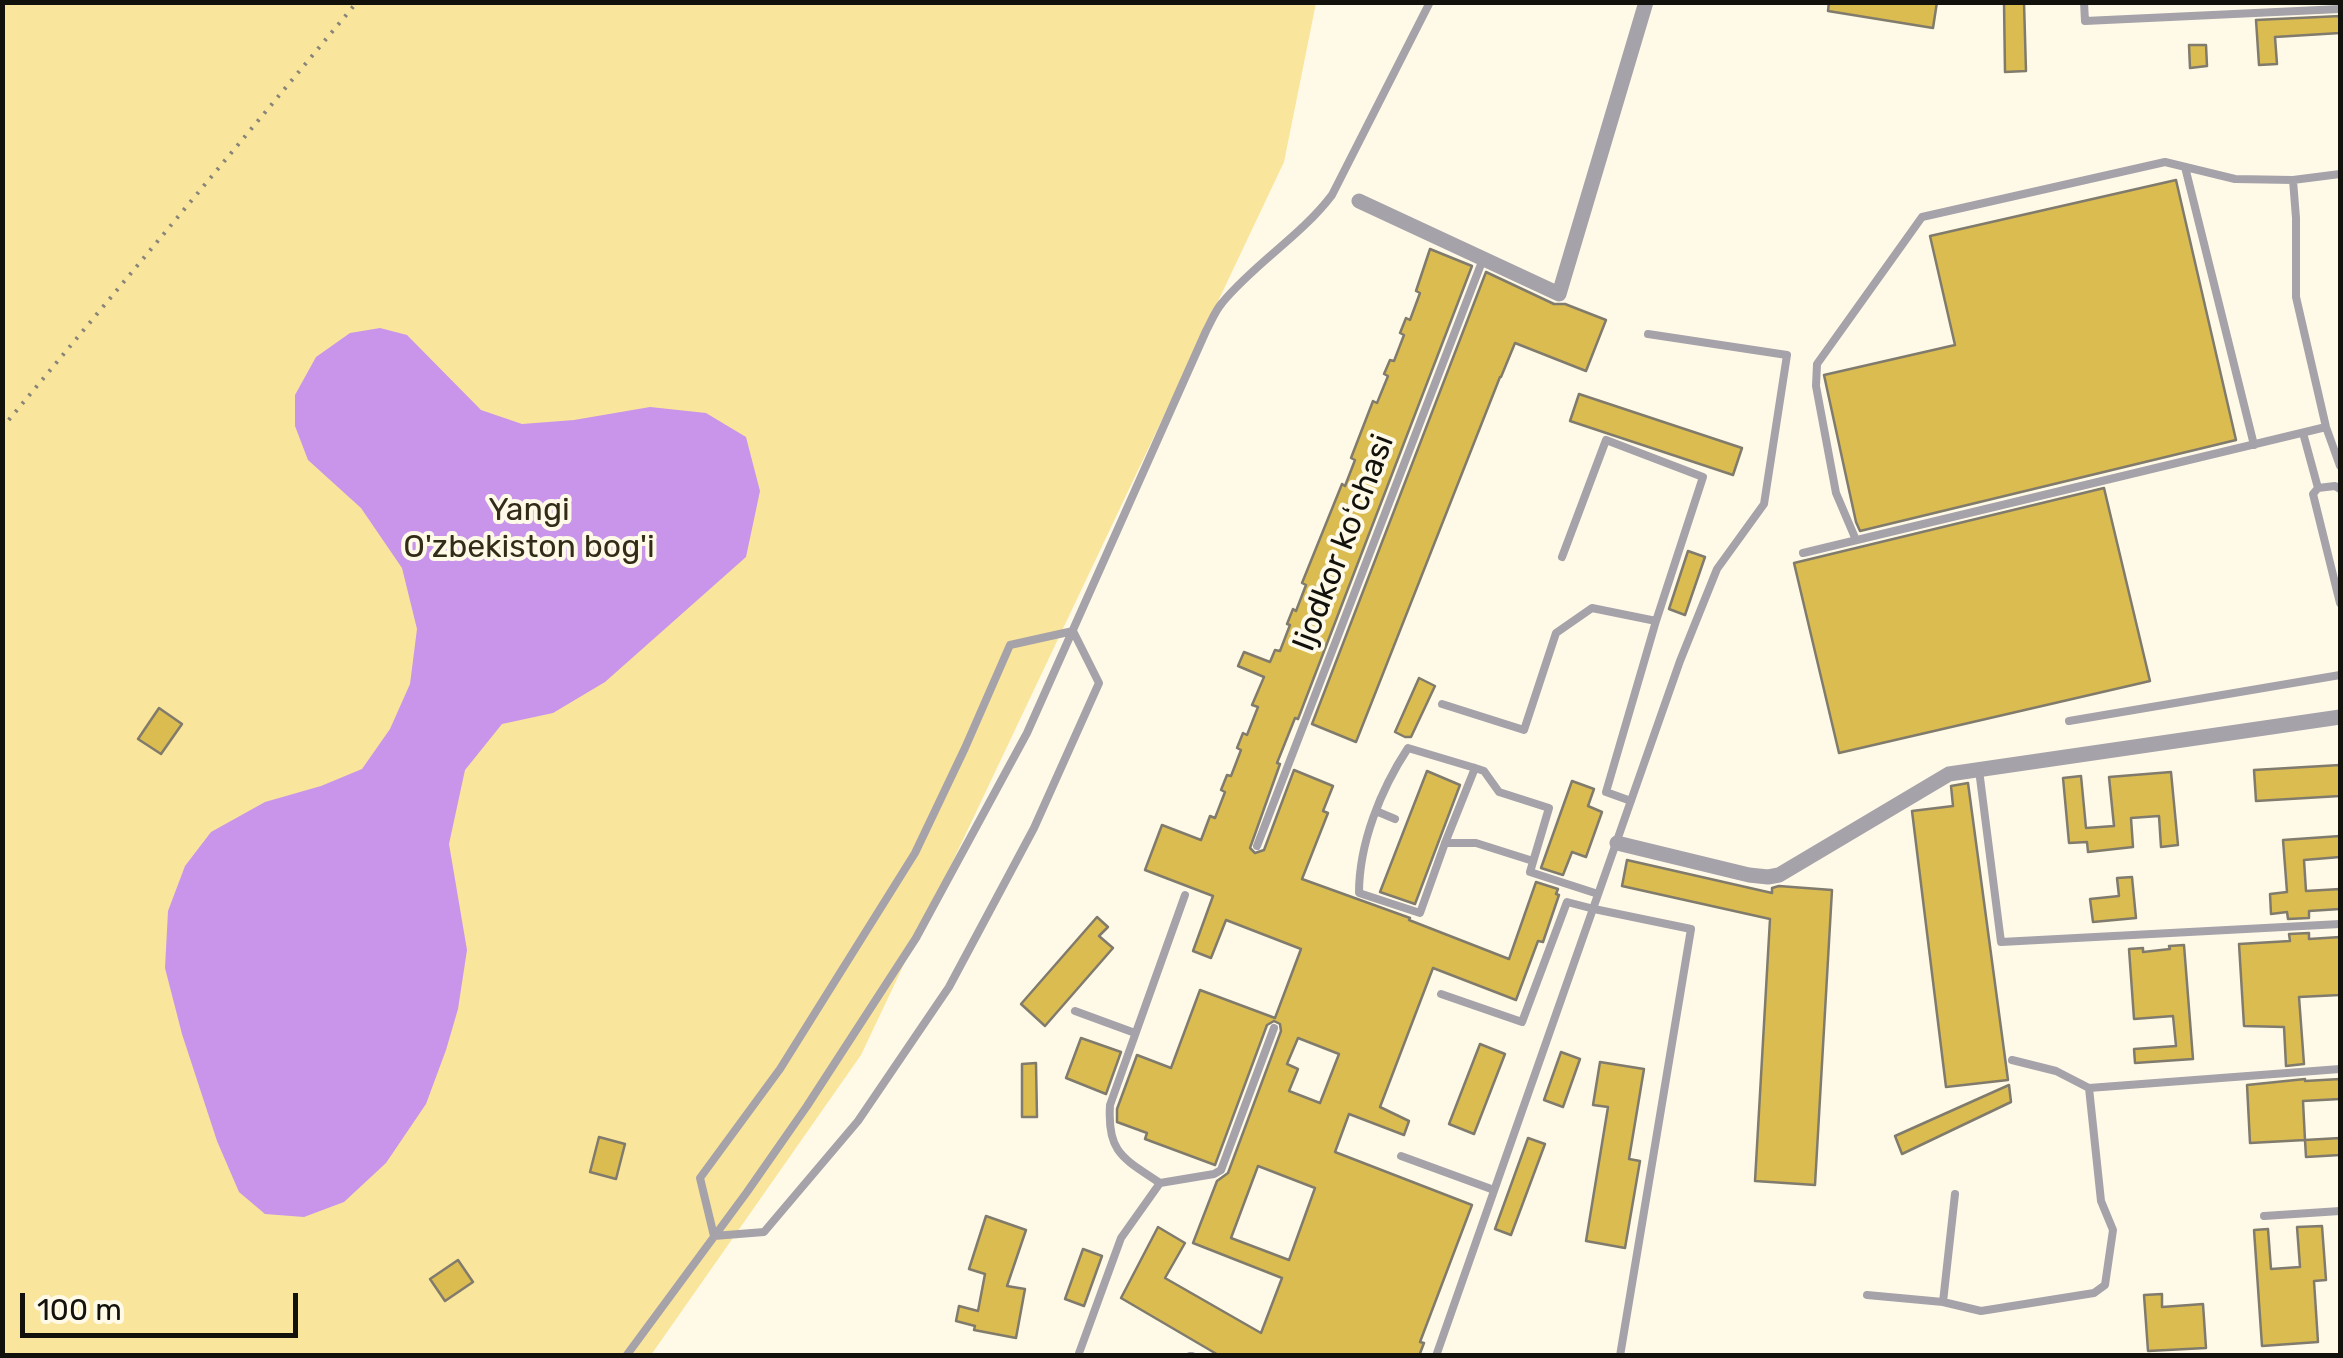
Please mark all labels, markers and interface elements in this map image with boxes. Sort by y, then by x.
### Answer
street label: Ijodkor koʻchasi [1285,429,1403,657]
park label: Yangi O'zbekiston bog'i [403,492,655,567]
scale bar [25,1273,302,1335]
text: 100 m [37,1292,122,1328]

